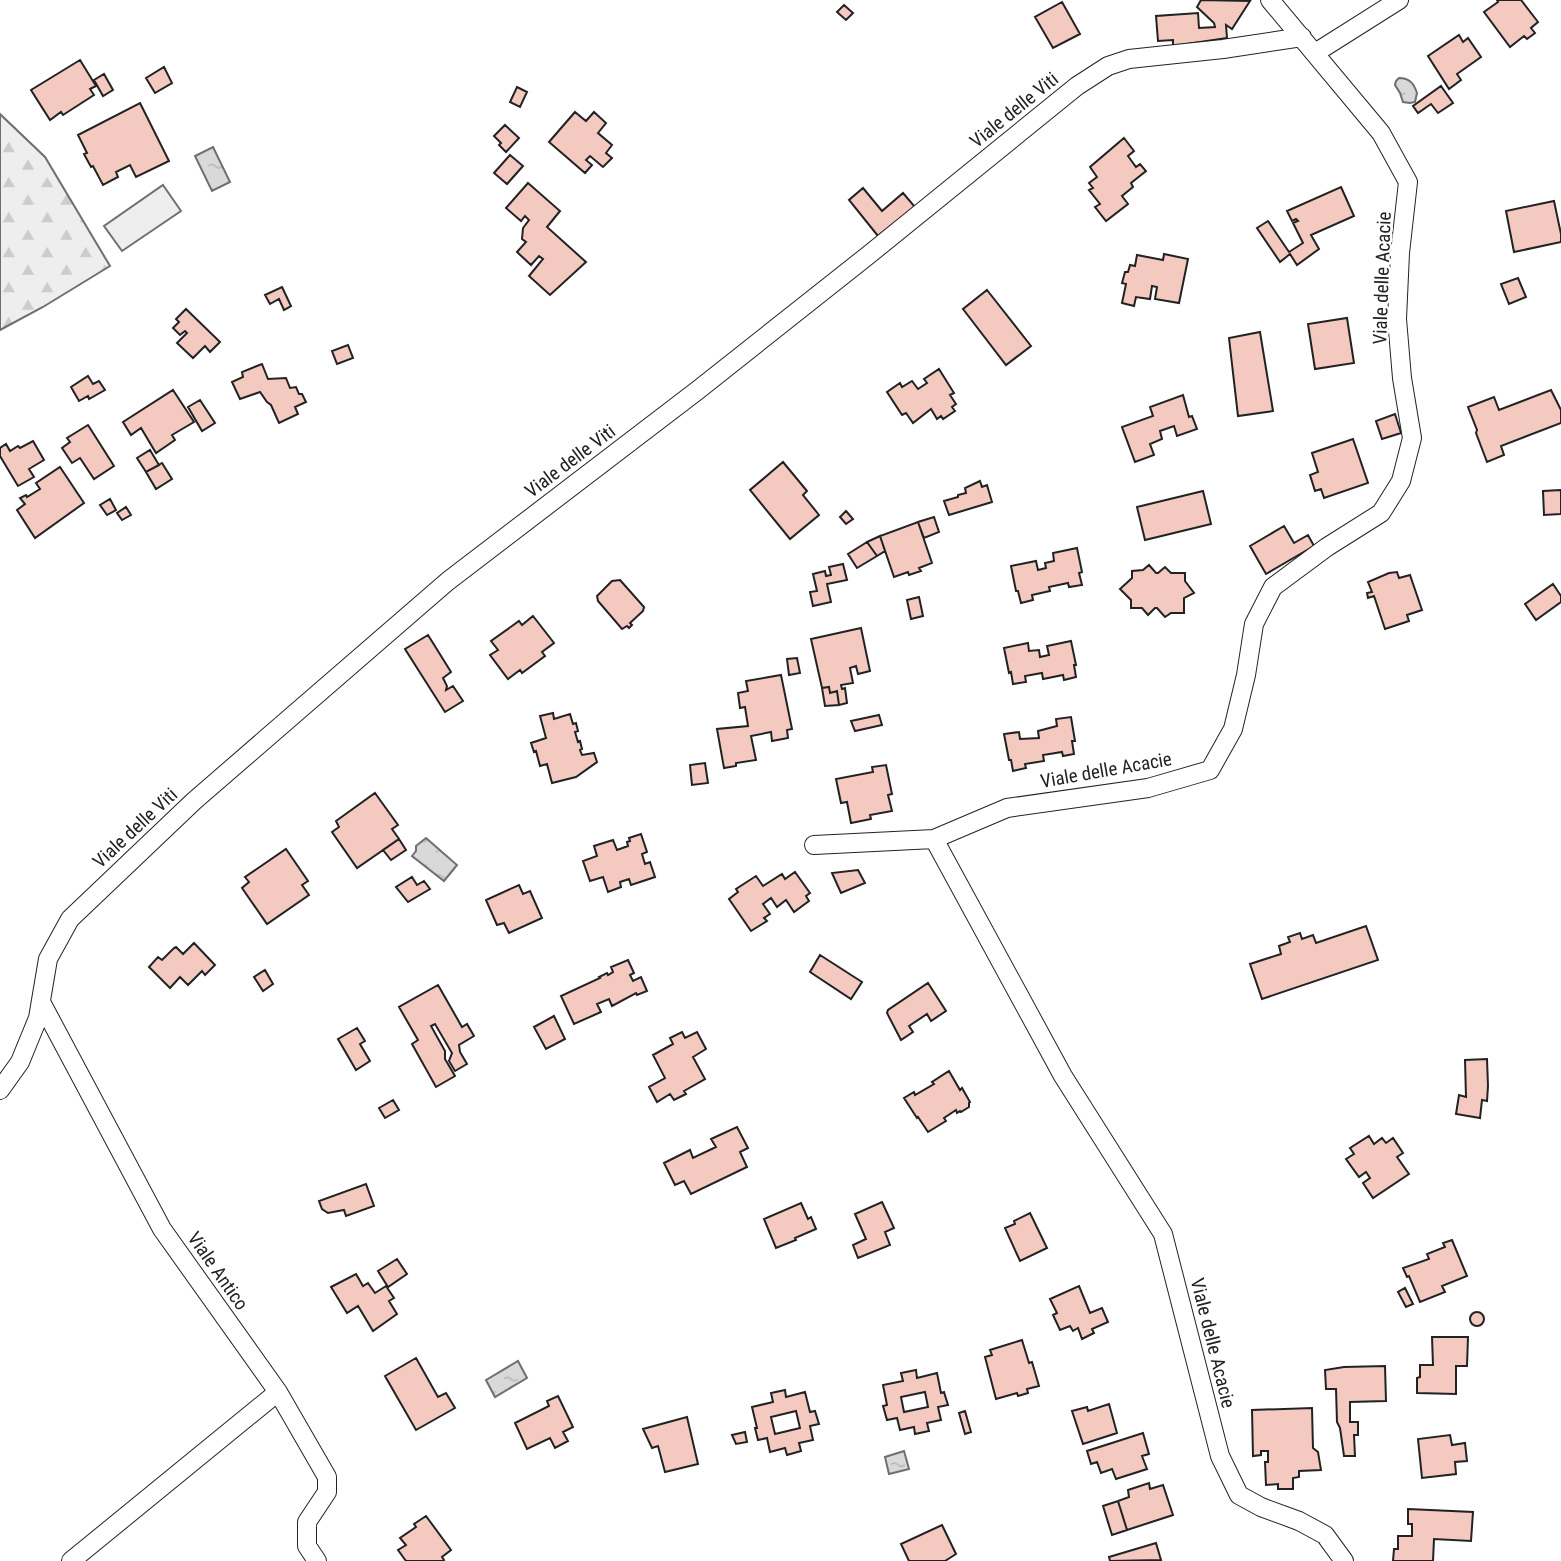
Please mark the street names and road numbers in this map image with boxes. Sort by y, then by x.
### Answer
street label: Viale delle Viti [965,67,1063,153]
street label: Viale delle Acacie [1368,211,1396,345]
street label: Viale delle Viti [520,420,620,502]
street label: Viale delle Acacie [1039,747,1174,793]
street label: Viale delle Viti [88,783,182,873]
street label: Viale Antico [183,1227,253,1315]
street label: Viale delle Acacie [1186,1276,1240,1410]

